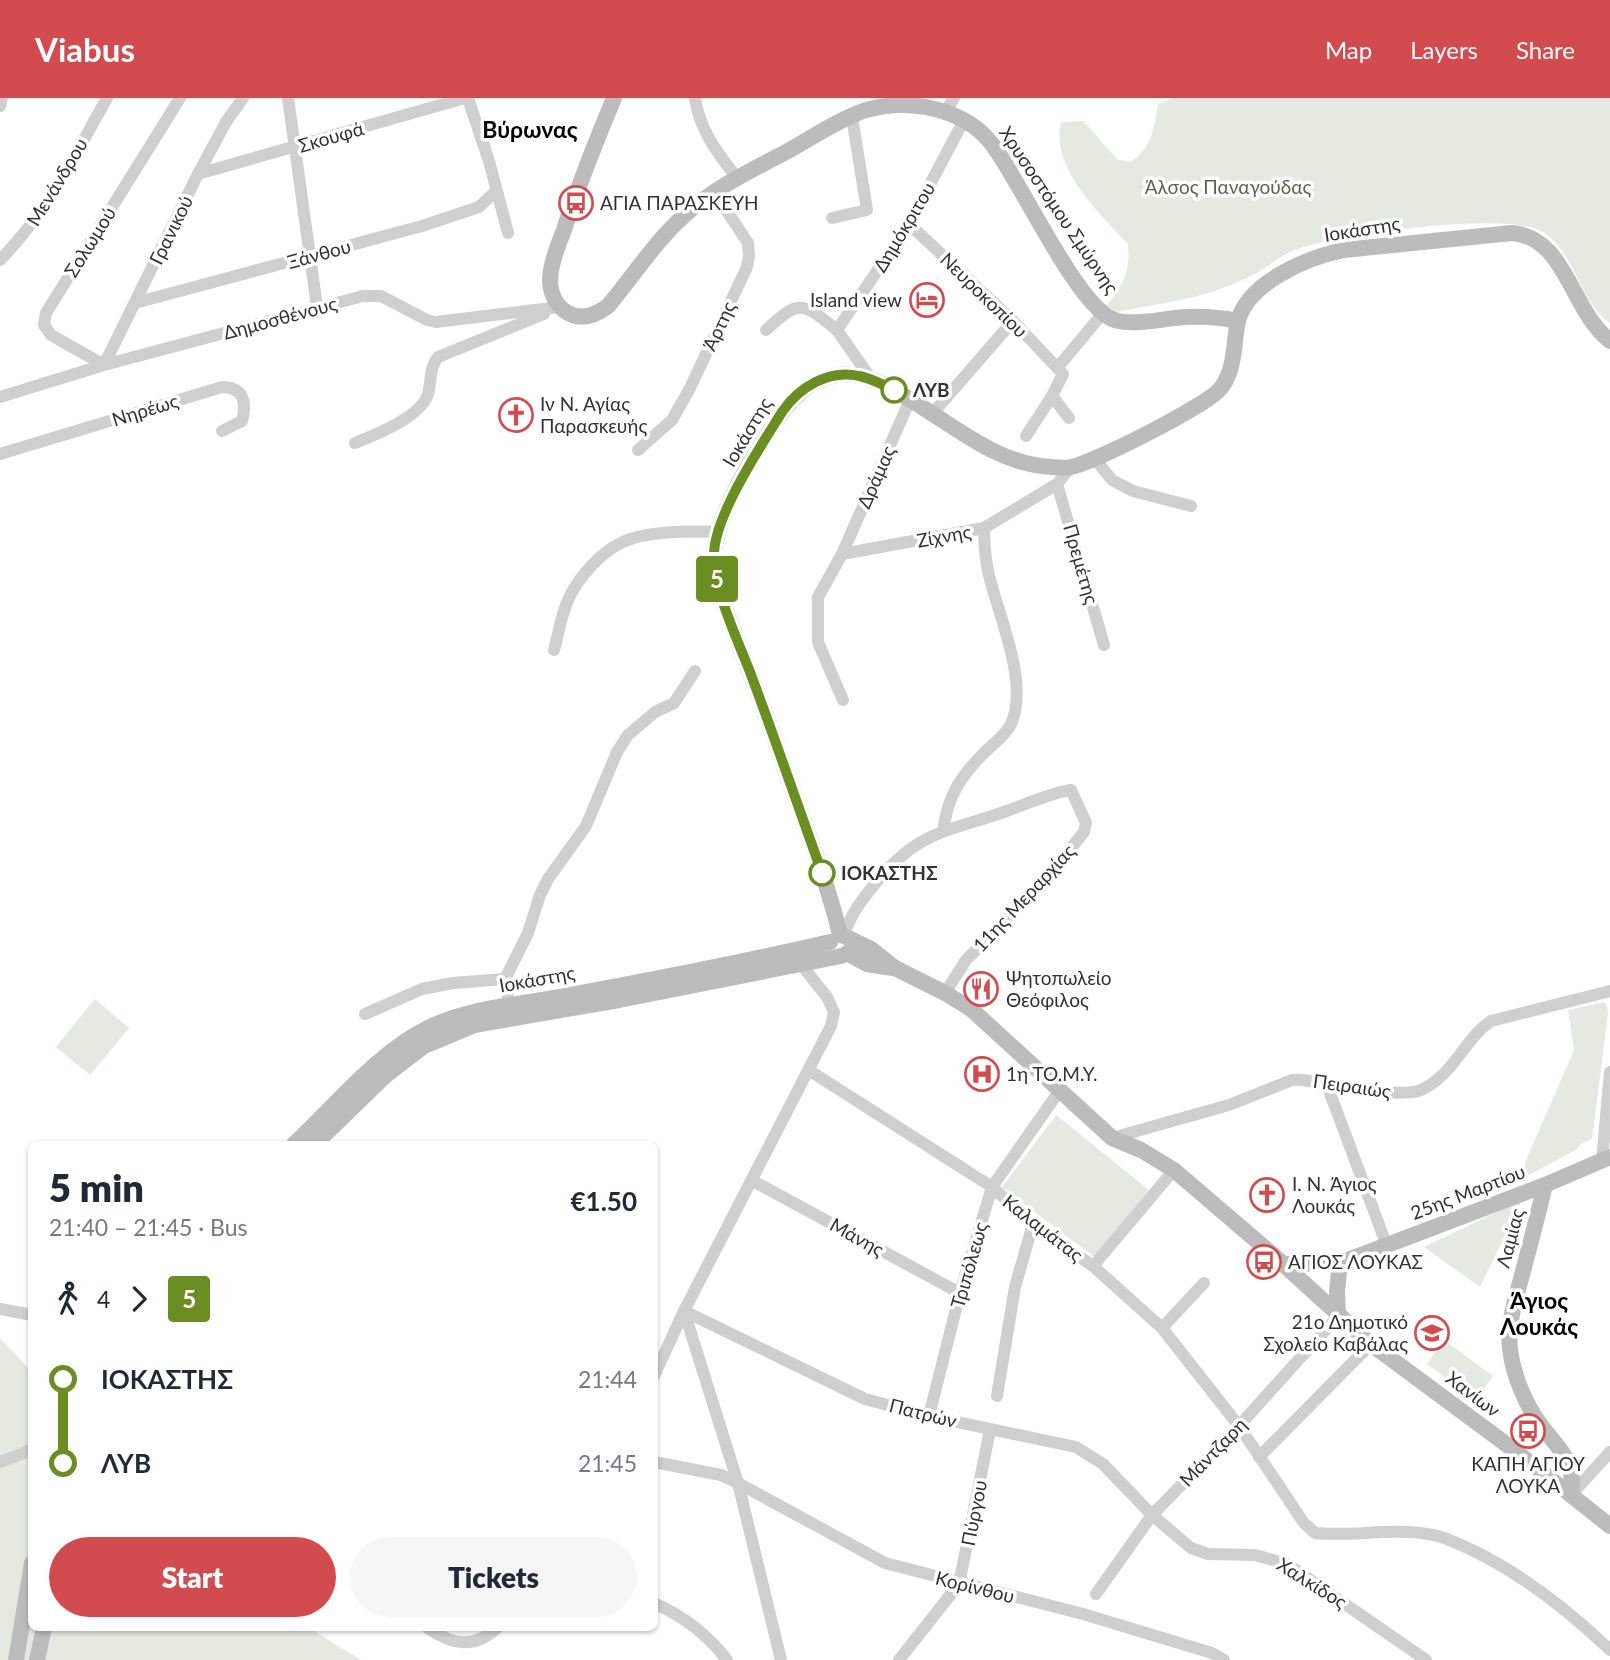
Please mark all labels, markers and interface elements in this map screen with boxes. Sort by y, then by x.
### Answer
text: Viabus [35,29,135,69]
text: Map [1325,35,1372,64]
text: Layers [1410,35,1478,64]
text: Share [1516,35,1575,64]
district label: Βύρωνας [482,115,578,143]
street label: Σκουφά [296,116,367,157]
street label: Χρυσοστόμου Σμύρνης [995,122,1124,298]
street label: Μενάνδρου [21,134,92,230]
park label: Άλσος Παναγούδας [1145,175,1312,198]
street label: Δημόκριτου [868,178,939,276]
bus stop icon: ΑΓΙΑ ΠΑΡΑΣΚΕΥΗ [557,184,595,222]
street label: Γρανικού [144,191,197,268]
place label: ΑΓΙΑ ΠΑΡΑΣΚΕΥΗ [600,191,759,214]
street label: Σολωμού [59,202,120,281]
street label: Ιοκάστης [1322,211,1402,246]
street label: Ξάνθου [285,234,353,273]
street label: Νευροκοπίου [936,247,1033,342]
hotel icon: Island view [908,281,946,319]
place label: Island view [810,288,902,311]
street label: Δημοσθένους [221,291,339,344]
street label: Άρτης [697,297,740,354]
marker: ΛΥΒ [881,377,907,403]
place label: ΛΥΒ [912,378,950,401]
street label: Νηρέως [109,389,181,430]
place label: Ιν Ν. Αγίας Παρασκευής [540,392,647,437]
street label: Ιοκάστης [717,393,776,470]
church icon: Ιν Ν. Αγίας Παρασκευής [497,396,535,434]
street label: Δράμας [852,442,900,512]
street label: Ζίχνης [915,519,973,552]
street label: Πρεμέτης [1059,521,1104,607]
line badge: 5 [694,556,740,602]
text: 5 [710,564,724,593]
street label: 11ης Μεραρχίας [968,839,1080,956]
marker: ΙΟΚΑΣΤΗΣ [809,860,835,886]
place label: ΙΟΚΑΣΤΗΣ [841,861,938,884]
street label: Ιοκάστης [497,961,577,996]
place label: Ψητοπωλείο Θεόφιλος [1006,966,1112,1011]
restaurant icon: Ψητοπωλείο Θεόφιλος [962,970,1000,1008]
hospital icon: 1η ΤΟ.Μ.Υ. [963,1055,1001,1093]
place label: 1η ΤΟ.Μ.Υ. [1006,1062,1098,1085]
street label: Πειραιώς [1312,1069,1393,1102]
street label: 25ης Μαρτίου [1407,1159,1528,1224]
text: 5 min [49,1164,144,1210]
place label: Ι. Ν. Άγιος Λουκάς [1292,1172,1377,1217]
church icon: Ι. Ν. Άγιος Λουκάς [1248,1176,1286,1214]
text: €1.50 [571,1185,637,1217]
street label: Καλαμάτας [999,1189,1088,1266]
street label: Λαμίας [1491,1206,1528,1270]
street label: Μάνης [826,1212,888,1261]
text: 21:40 – 21:45 · Bus [49,1213,248,1241]
street label: Τριπόλεως [945,1219,992,1311]
bus stop icon: ΑΓΙΟΣ ΛΟΥΚΑΣ [1245,1243,1283,1281]
place label: ΑΓΙΟΣ ΛΟΥΚΑΣ [1288,1250,1423,1273]
icon: walk [49,1280,87,1318]
icon: forward [120,1280,158,1318]
text: 5 [182,1284,196,1313]
text: 4 [97,1285,110,1313]
district label: Άγιος Λουκάς [1499,1286,1578,1340]
place label: 21ο Δημοτικό Σχολείο Καβάλας [1263,1310,1408,1355]
school or university icon: 21ο Δημοτικό Σχολείο Καβάλας [1413,1314,1451,1352]
text: ΙΟΚΑΣΤΗΣ [101,1363,233,1395]
text: 21:44 [578,1365,637,1393]
street label: Χανίων [1442,1366,1505,1422]
street label: Πατρών [887,1393,959,1432]
street label: Μάντζαρη [1174,1412,1251,1491]
bus stop icon: ΚΑΠΗ ΑΓΙΟΥ ΛΟΥΚΑ [1509,1412,1547,1450]
text: ΛΥΒ [101,1447,151,1479]
text: 21:45 [578,1449,637,1477]
place label: ΚΑΠΗ ΑΓΙΟΥ ΛΟΥΚΑ [1471,1452,1585,1497]
street label: Πύργου [956,1478,991,1548]
button: Start [49,1537,336,1617]
button: Tickets [350,1537,637,1617]
street label: Χαλκίδος [1273,1552,1352,1613]
street label: Κορίνθου [933,1566,1017,1607]

